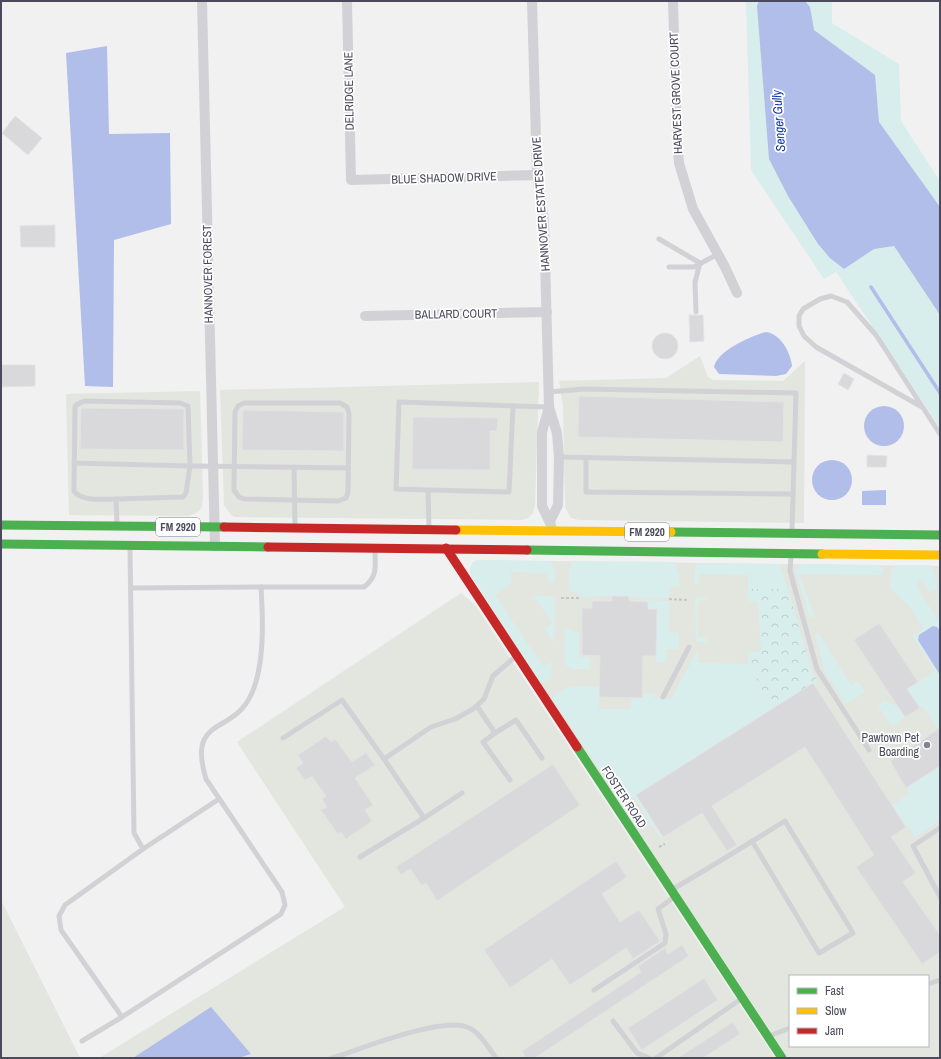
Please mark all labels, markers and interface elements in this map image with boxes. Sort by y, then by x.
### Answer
street label: HARVEST GROVE COURT [666,32,686,154]
street label: DELRIDGE LANE [340,51,358,131]
water label: Senger Gully [768,89,789,152]
street label: HANNOVER ESTATES DRIVE [528,136,554,272]
street label: BLUE SHADOW DRIVE [391,168,497,188]
street label: HANNOVER FOREST [199,225,217,323]
street label: BALLARD COURT [415,305,497,323]
road number: FM 2920 [156,518,200,536]
road number: FM 2920 [625,523,669,541]
place label: Pawtown Pet Boarding [862,730,920,760]
marker: Pawtown Pet Boarding [922,740,932,750]
street label: FOSTER ROAD [598,763,650,831]
legend [789,975,929,1047]
text: Fast [825,983,844,999]
text: Slow [825,1003,847,1019]
text: Jam [825,1023,844,1039]

